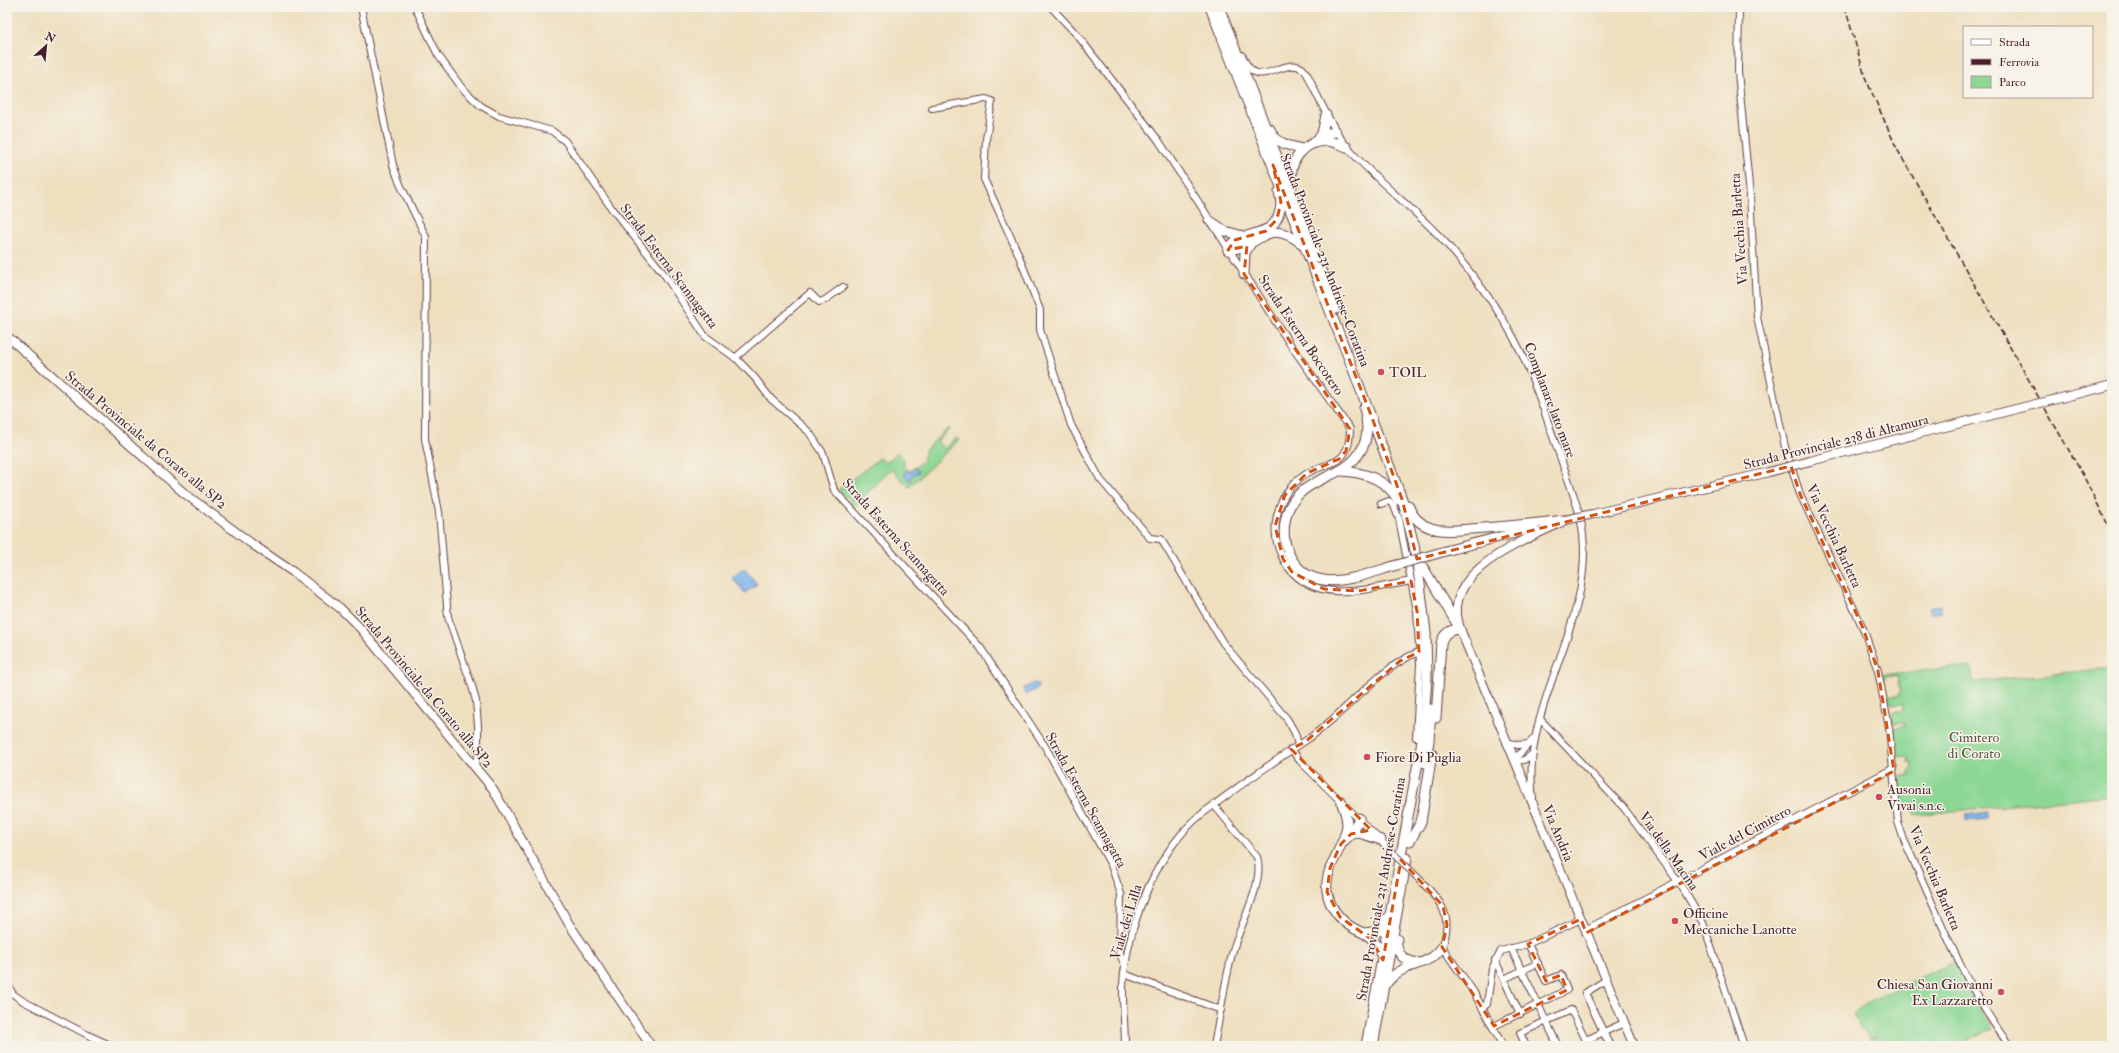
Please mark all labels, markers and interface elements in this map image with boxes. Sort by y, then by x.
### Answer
north arrow [26,26,66,66]
legend [1963,26,2093,98]
text: N [42,29,59,46]
text: Strada [1999,35,2031,50]
text: Ferrovia [1999,55,2040,70]
text: Parco [1999,75,2026,90]
street label: Strada Provinciale 231 Andriese-Coratina [1276,151,1374,369]
street label: Via Vecchia Barletta [1727,172,1751,286]
street label: Strada Esterna Scannagatta [616,200,722,332]
street label: Strada Esterna Boccotero [1254,272,1348,399]
street label: Complanare lato mare [1519,340,1580,461]
place label: TOIL [1389,364,1426,381]
street label: Strada Provinciale da Corato alla SP2 [62,367,230,513]
marker: TOIL [1376,367,1386,377]
street label: Strada Provinciale 238 di Altamura [1742,411,1931,473]
street label: Strada Esterna Scannagatta [839,475,953,599]
street label: Via Vecchia Barletta [1803,482,1866,591]
street label: Strada Provinciale da Corato alla SP2 [351,603,497,771]
street label: Strada Esterna Scannagatta [1042,729,1130,871]
park label: Cimitero di Corato [1948,729,2001,762]
place label: Fiore Di Puglia [1375,749,1462,766]
marker: Fiore Di Puglia [1362,752,1372,762]
street label: Strada Provinciale 231 Andriese-Coratina [1353,775,1409,1002]
place label: Ausonia Vivai s.n.c. [1886,781,1945,814]
marker: Ausonia Vivai s.n.c. [1874,792,1884,802]
street label: Via Andria [1538,802,1578,864]
street label: Viale del Cimitero [1696,802,1794,864]
street label: Via della Macina [1636,808,1703,894]
street label: Via Vecchia Barletta [1905,823,1965,933]
street label: Viale dei Lilla [1106,882,1146,962]
place label: Officine Meccaniche Lanotte [1683,905,1797,938]
marker: Officine Meccaniche Lanotte [1670,916,1680,926]
place label: Chiesa San Giovanni Ex Lazzaretto [1877,976,1993,1009]
marker: Chiesa San Giovanni Ex Lazzaretto [1996,987,2006,997]

